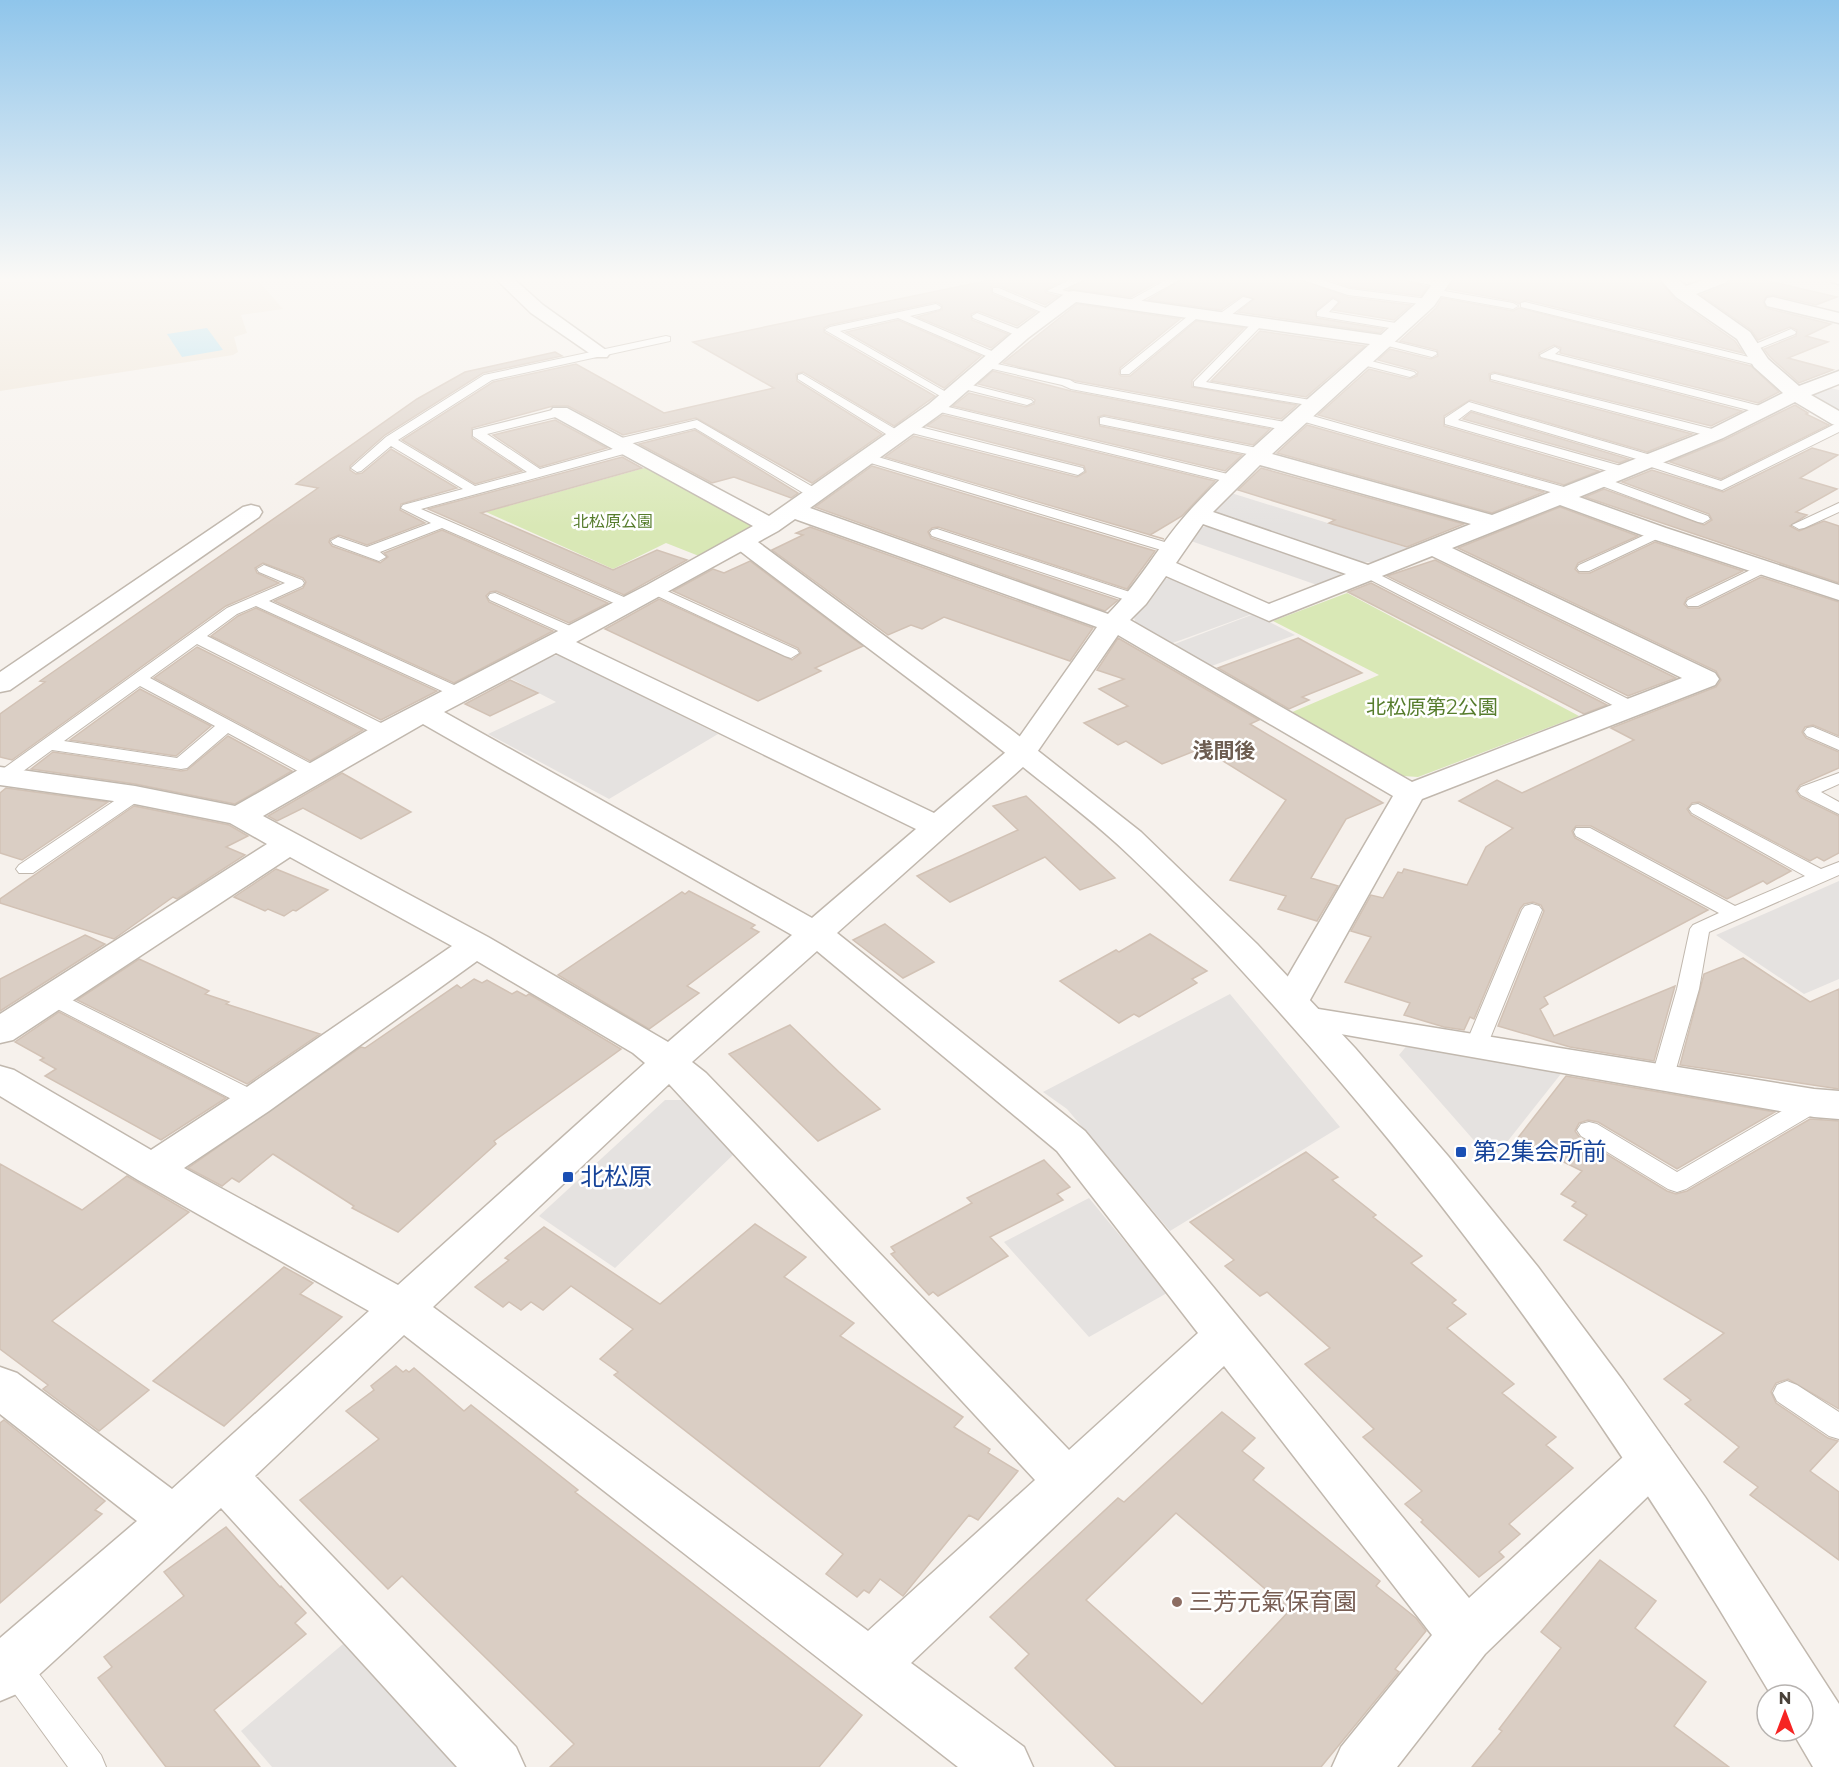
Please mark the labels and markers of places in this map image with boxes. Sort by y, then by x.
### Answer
place label: 第2集会所前 [1473,1137,1607,1166]
marker: 第2集会所前 [1454,1145,1468,1159]
place label: 北松原 [580,1162,652,1191]
marker: 北松原 [561,1170,575,1184]
place label: 三芳元氣保育園 [1189,1587,1357,1616]
marker: 三芳元氣保育園 [1170,1595,1184,1609]

